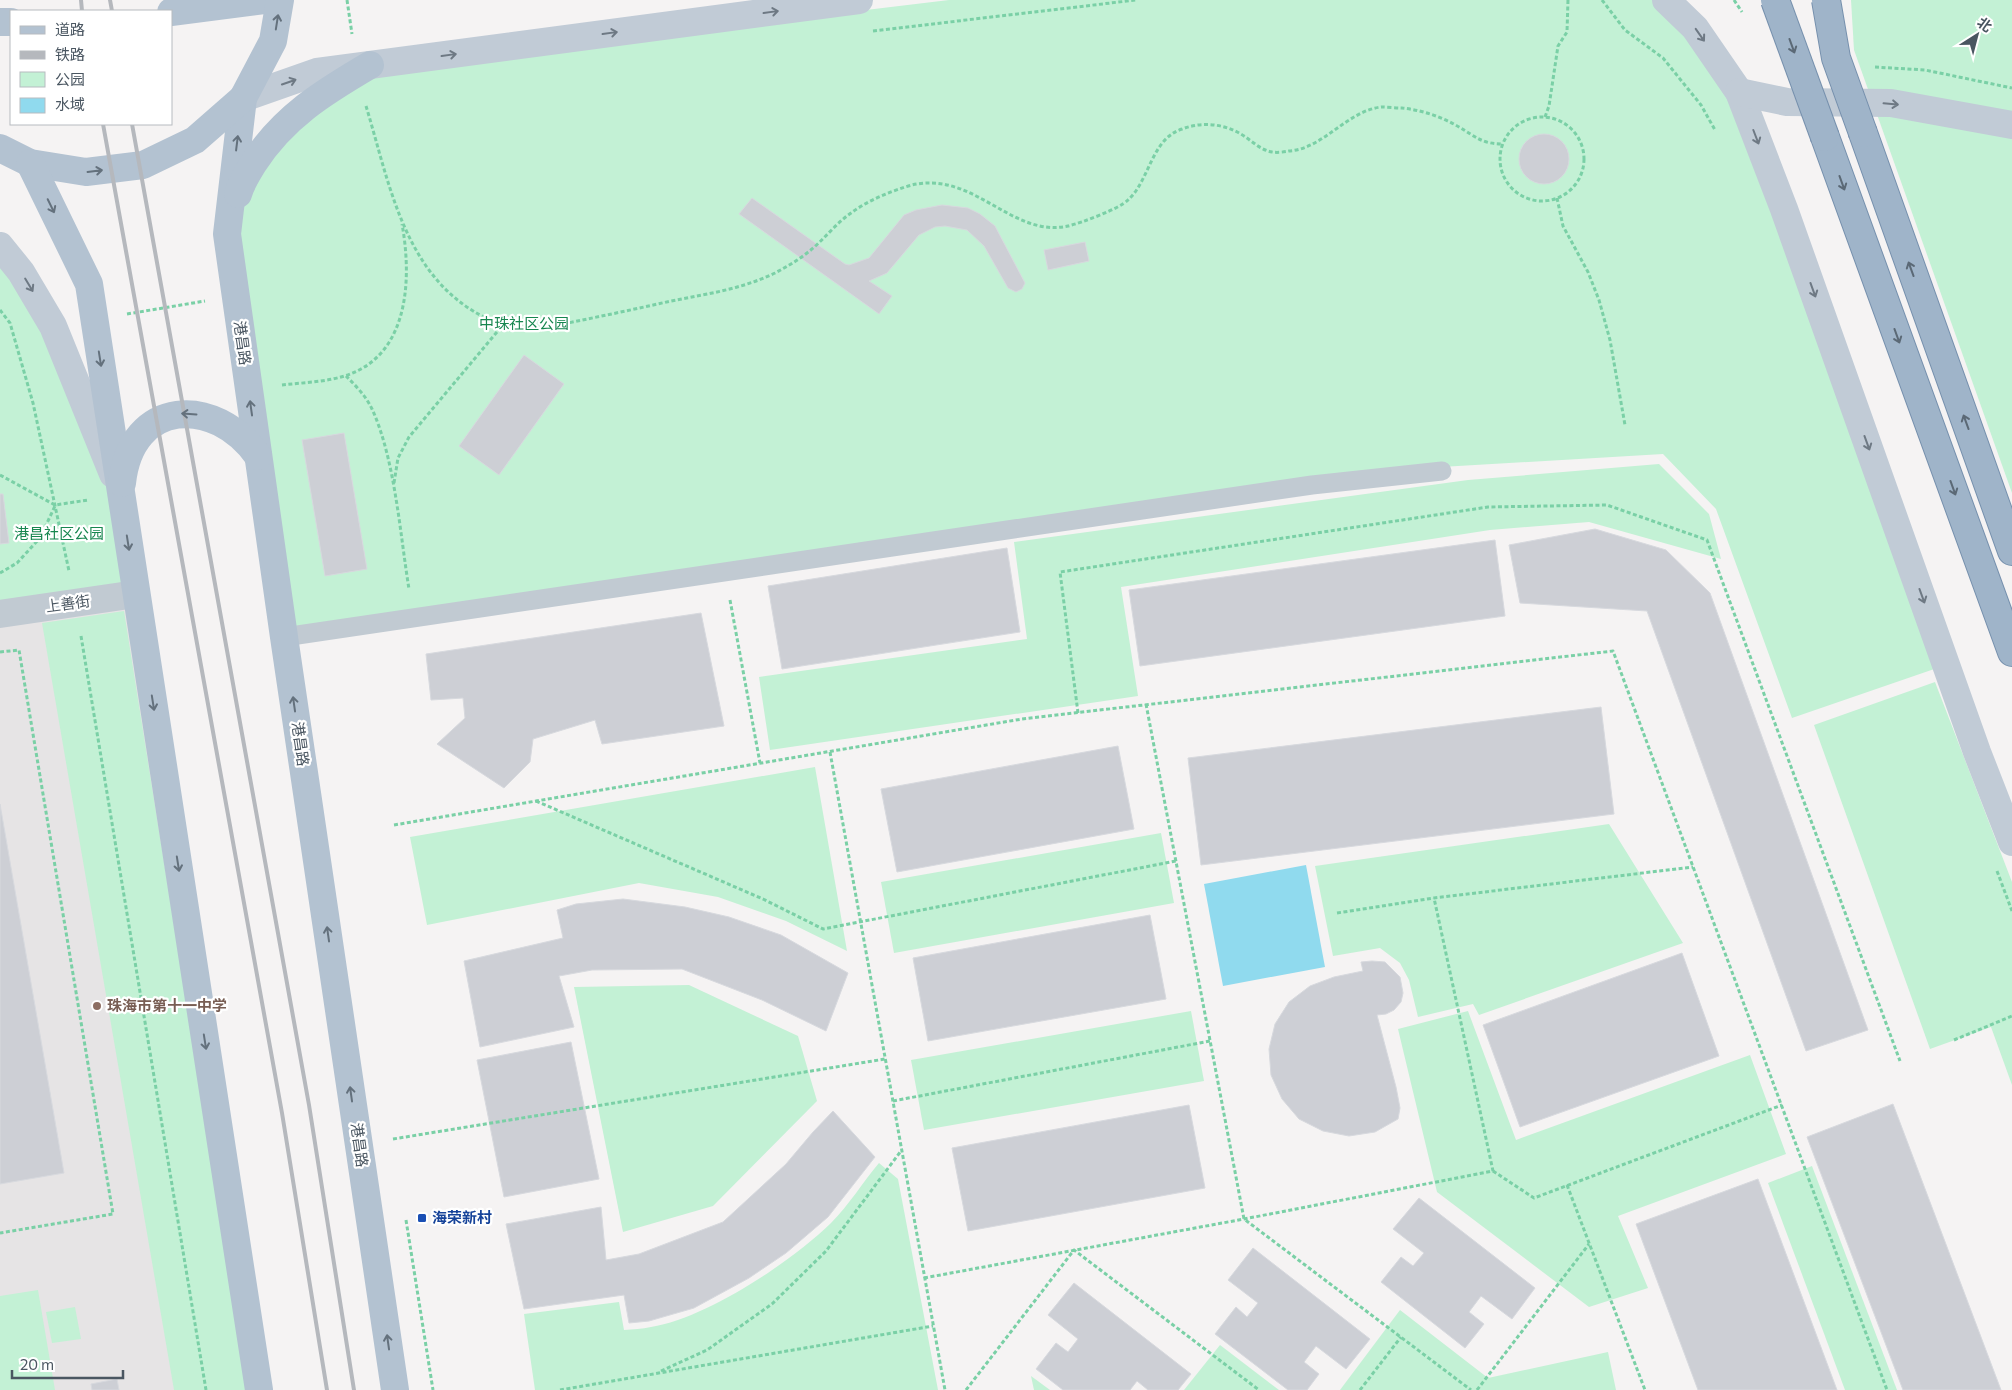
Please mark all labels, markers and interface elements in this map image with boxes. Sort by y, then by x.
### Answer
one-way arrow [762,6,778,16]
legend [10,10,172,125]
north arrow [1952,10,2002,60]
text: 北 [1974,13,1996,35]
one-way arrow [272,14,282,30]
text: 道路 [55,20,85,38]
one-way arrow [601,28,617,38]
one-way arrow [1695,28,1705,42]
one-way arrow [1788,38,1797,53]
text: 铁路 [55,45,85,63]
one-way arrow [440,49,456,59]
text: 公园 [55,70,85,88]
one-way arrow [281,77,296,86]
text: 水域 [55,95,85,113]
one-way arrow [1883,99,1899,109]
one-way arrow [1752,129,1762,144]
one-way arrow [233,135,243,151]
one-way arrow [87,166,103,176]
one-way arrow [1838,175,1847,190]
one-way arrow [46,199,56,214]
one-way arrow [1906,262,1915,278]
one-way arrow [25,278,35,292]
one-way arrow [1809,281,1818,297]
park label: 中珠社区公园 [479,314,569,332]
street label: 港昌路 [231,319,255,366]
one-way arrow [1893,328,1902,343]
one-way arrow [95,351,105,367]
one-way arrow [246,400,256,416]
one-way arrow [182,410,198,419]
one-way arrow [1961,415,1970,431]
one-way arrow [1863,435,1872,450]
one-way arrow [1949,480,1958,496]
park label: 港昌社区公园 [14,524,104,542]
one-way arrow [124,534,134,550]
one-way arrow [1918,588,1927,603]
street label: 上善街 [44,591,91,615]
one-way arrow [148,695,158,711]
one-way arrow [288,696,298,712]
street label: 港昌路 [289,720,313,767]
one-way arrow [173,856,183,872]
one-way arrow [322,926,332,942]
place label: 珠海市第十一中学 [107,996,227,1014]
marker: 珠海市第十一中学 [91,1000,103,1012]
one-way arrow [200,1034,210,1050]
one-way arrow [346,1087,356,1103]
street label: 港昌路 [348,1121,372,1168]
place label: 海荣新村 [432,1208,492,1226]
marker: 海荣新村 [416,1212,428,1224]
one-way arrow [382,1334,392,1350]
scale bar [12,1348,124,1380]
text: 20 m [20,1355,54,1373]

